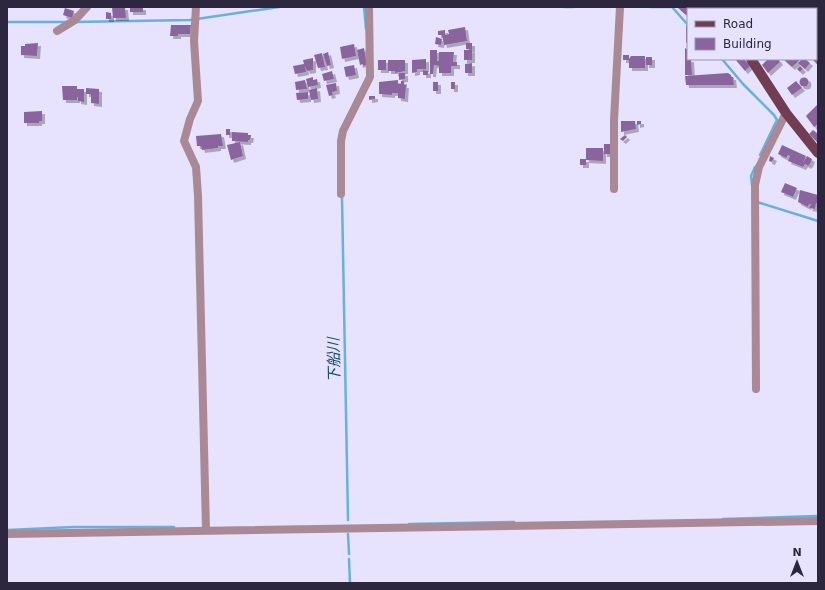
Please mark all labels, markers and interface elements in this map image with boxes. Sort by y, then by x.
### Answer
legend [687,8,817,60]
text: Road [723,17,753,31]
text: Building [723,37,772,51]
water label: 下船川 [325,335,343,383]
north arrow [777,542,817,582]
text: N [792,546,802,559]

